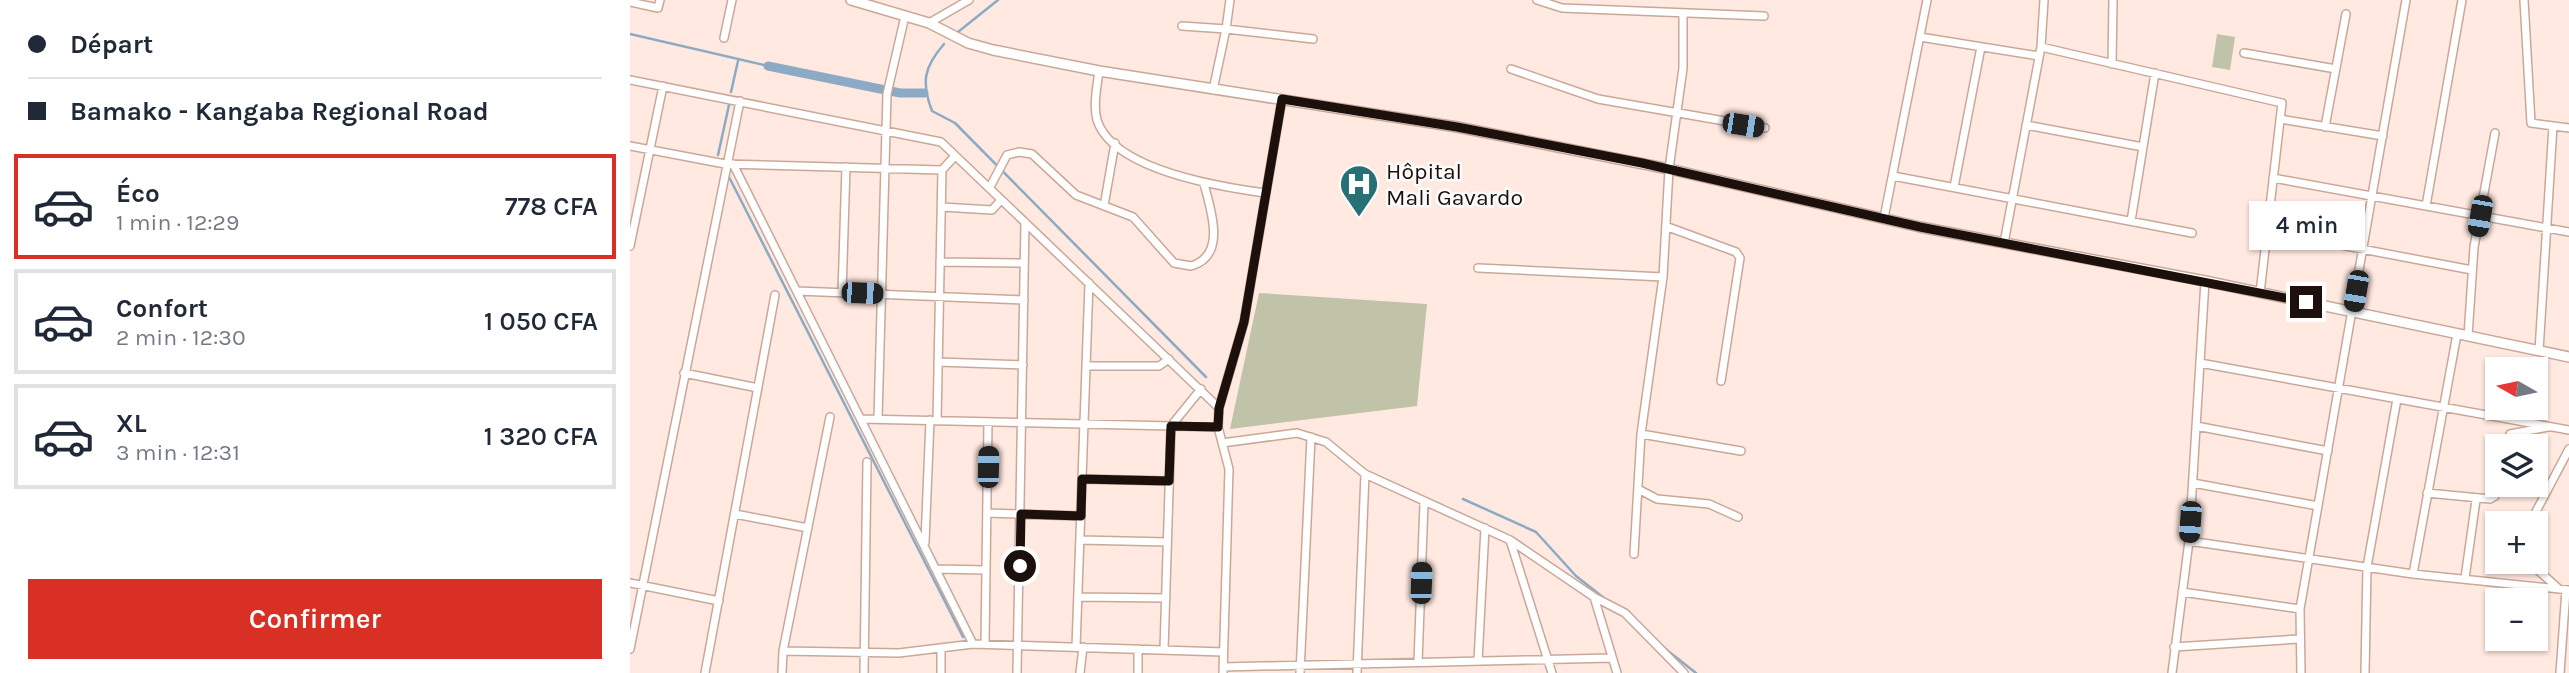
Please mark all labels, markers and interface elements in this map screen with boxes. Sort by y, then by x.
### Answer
text: Départ [70,29,153,60]
text: Bamako - Kangaba Regional Road [70,96,489,127]
car [1721,111,1766,139]
place label: Hôpital Mali Gavardo [1386,158,1523,211]
hospital icon: Hôpital Mali Gavardo [1338,163,1380,218]
icon: car [32,175,95,238]
text: Éco [116,178,160,209]
text: 778 CFA [505,191,598,222]
car [2467,193,2494,239]
callout: 4 min [2248,201,2364,250]
text: 1 min · 12:29 [116,209,239,236]
text: 4 min [2276,212,2338,239]
car [2343,268,2370,314]
car [841,282,884,304]
route end [2290,286,2322,318]
icon: car [32,290,95,353]
text: Confort [116,293,208,324]
text: 1 050 CFA [484,306,598,337]
text: 2 min · 12:30 [116,324,246,351]
north arrow [2485,357,2548,420]
map controls [2485,357,2548,651]
icon: car [32,405,95,468]
text: XL [116,408,147,439]
text: 1 320 CFA [484,421,598,452]
button: layers [2485,434,2548,497]
text: 3 min · 12:31 [116,439,240,466]
car [978,446,999,488]
car [2179,500,2202,544]
button: + [2485,511,2548,574]
route start [1004,550,1036,582]
car [1410,562,1433,604]
button: Confirmer [28,579,602,659]
button: − [2485,588,2548,651]

